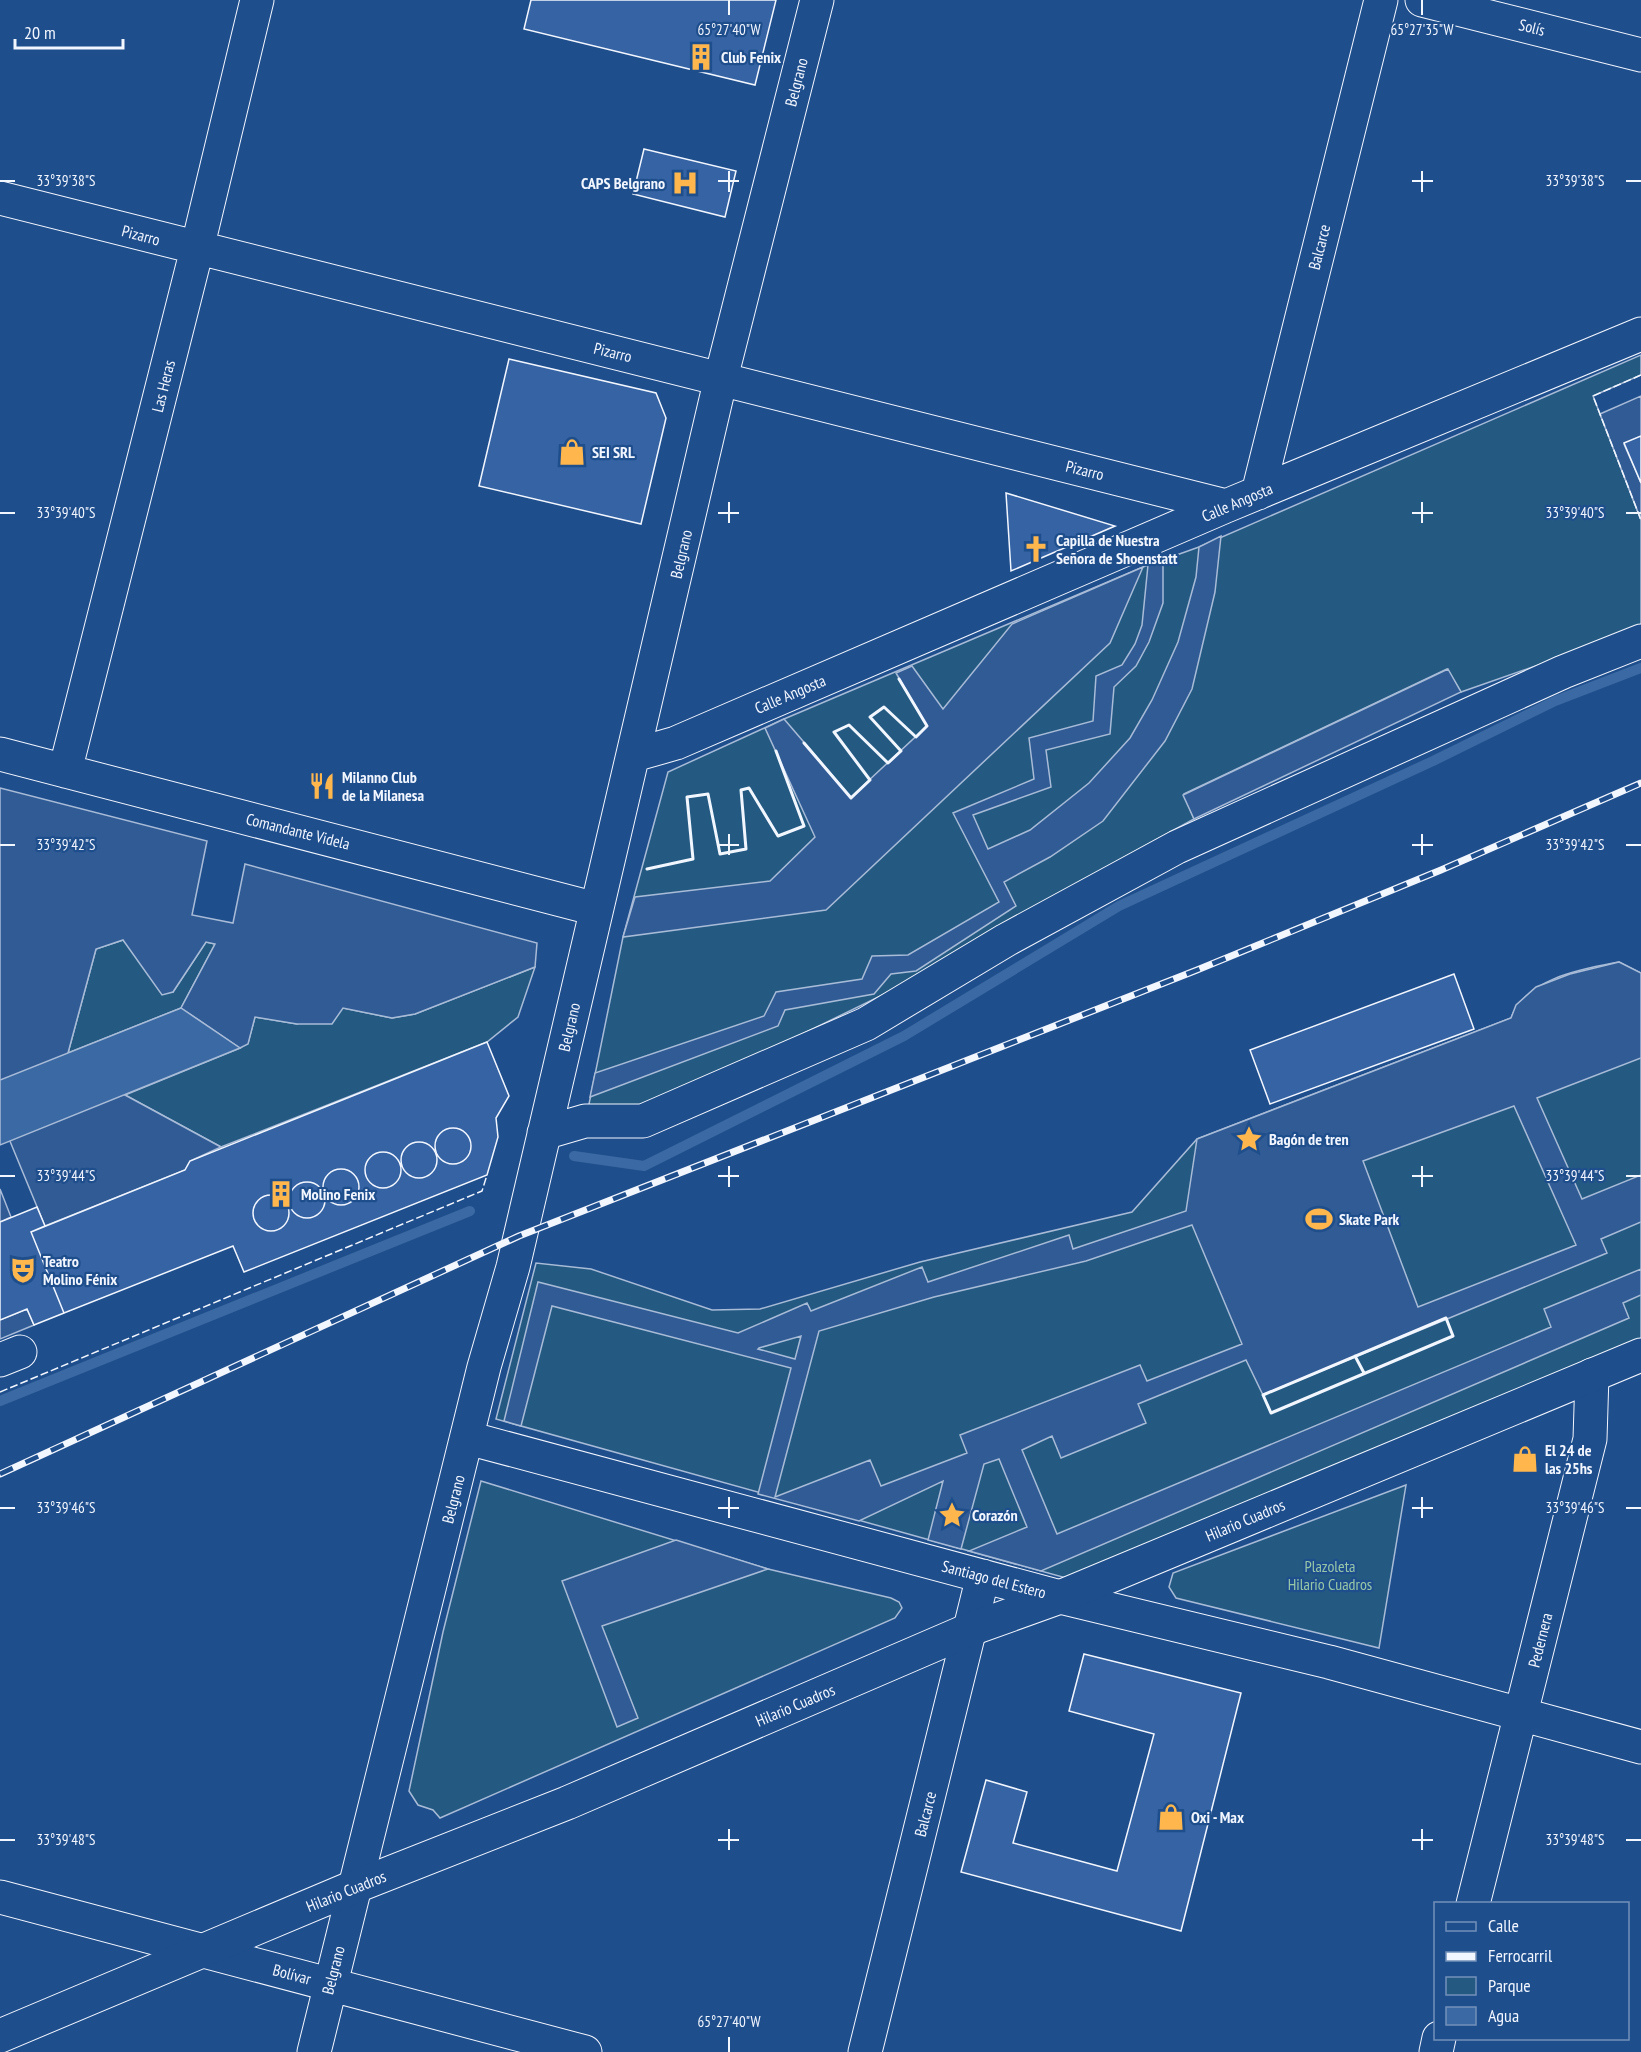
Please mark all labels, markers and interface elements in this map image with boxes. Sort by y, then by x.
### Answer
scale bar [15,12,123,50]
street label: Solís [1517,14,1547,40]
text: 65°27'40"W [697,20,761,39]
text: 65°27'35"W [1390,20,1454,39]
text: 20 m [24,21,56,44]
building icon: Club Fenix [686,42,716,72]
place label: Club Fenix [721,47,781,67]
street label: Belgrano [780,55,812,108]
hospital icon: CAPS Belgrano [670,168,700,198]
text: 33°39'38"S [36,171,96,190]
text: 33°39'38"S [1545,171,1605,190]
place label: CAPS Belgrano [581,173,665,193]
street label: Pizarro [120,220,162,250]
street label: Balcarce [1304,222,1334,272]
street label: Pizarro [592,338,634,366]
street label: Las Heras [147,358,179,414]
shop icon: SEI SRL [557,437,587,467]
place label: SEI SRL [592,442,635,462]
street label: Pizarro [1064,456,1106,484]
street label: Calle Angosta [1198,478,1276,526]
text: 33°39'40"S [36,503,96,522]
text: 33°39'40"S [1545,503,1605,522]
street label: Belgrano [666,528,696,580]
place label: Capilla de Nuestra Señora de Shoenstatt [1056,530,1178,568]
church icon: Capilla de Nuestra Señora de Shoenstatt [1021,534,1051,564]
street label: Calle Angosta [751,670,829,718]
place label: Milanno Club de la Milanesa [342,767,424,805]
restaurant icon: Milanno Club de la Milanesa [307,771,337,801]
street label: Comandante Videla [244,808,352,854]
text: 33°39'42"S [36,835,96,854]
text: 33°39'42"S [1545,835,1605,854]
street label: Belgrano [554,1001,584,1053]
place icon: Bagón de tren [1234,1124,1264,1154]
place label: Bagón de tren [1269,1129,1349,1149]
text: 33°39'44"S [36,1166,96,1185]
text: 33°39'44"S [1545,1166,1605,1185]
building icon: Molino Fenix [266,1179,296,1209]
place label: Molino Fenix [301,1184,375,1204]
sports icon: Skate Park [1304,1204,1334,1234]
place label: Skate Park [1339,1209,1400,1229]
place label: Teatro Molino Fénix [43,1251,117,1289]
theatre icon: Teatro Molino Fénix [8,1255,38,1285]
place label: El 24 de las 25hs [1545,1440,1593,1478]
shop icon: El 24 de las 25hs [1510,1444,1540,1474]
street label: Belgrano [437,1472,469,1525]
street label: Hilario Cuadros [1202,1494,1288,1546]
text: 33°39'46"S [36,1498,96,1517]
text: 33°39'46"S [1545,1498,1605,1517]
place icon: Corazón [937,1500,967,1530]
place label: Corazón [972,1505,1018,1525]
street label: Santiago del Estero [940,1556,1048,1603]
park label: Plazoleta Hilario Cuadros [1288,1556,1372,1594]
street label: Pedernera [1524,1611,1556,1669]
street label: Hilario Cuadros [752,1679,838,1731]
street label: Balcarce [910,1789,940,1839]
shop icon: Oxi - Max [1156,1802,1186,1832]
place label: Oxi - Max [1191,1807,1244,1827]
text: 33°39'48"S [36,1830,96,1849]
text: 33°39'48"S [1545,1830,1605,1849]
street label: Hilario Cuadros [303,1866,389,1916]
legend [1434,1902,1629,2040]
text: Calle [1488,1914,1519,1937]
street label: Belgrano [317,1943,349,1996]
text: Ferrocarril [1488,1944,1553,1967]
street label: Bolívar [271,1959,314,1989]
text: Parque [1488,1974,1531,1997]
text: Agua [1488,2004,1519,2027]
text: 65°27'40"W [697,2012,761,2031]

